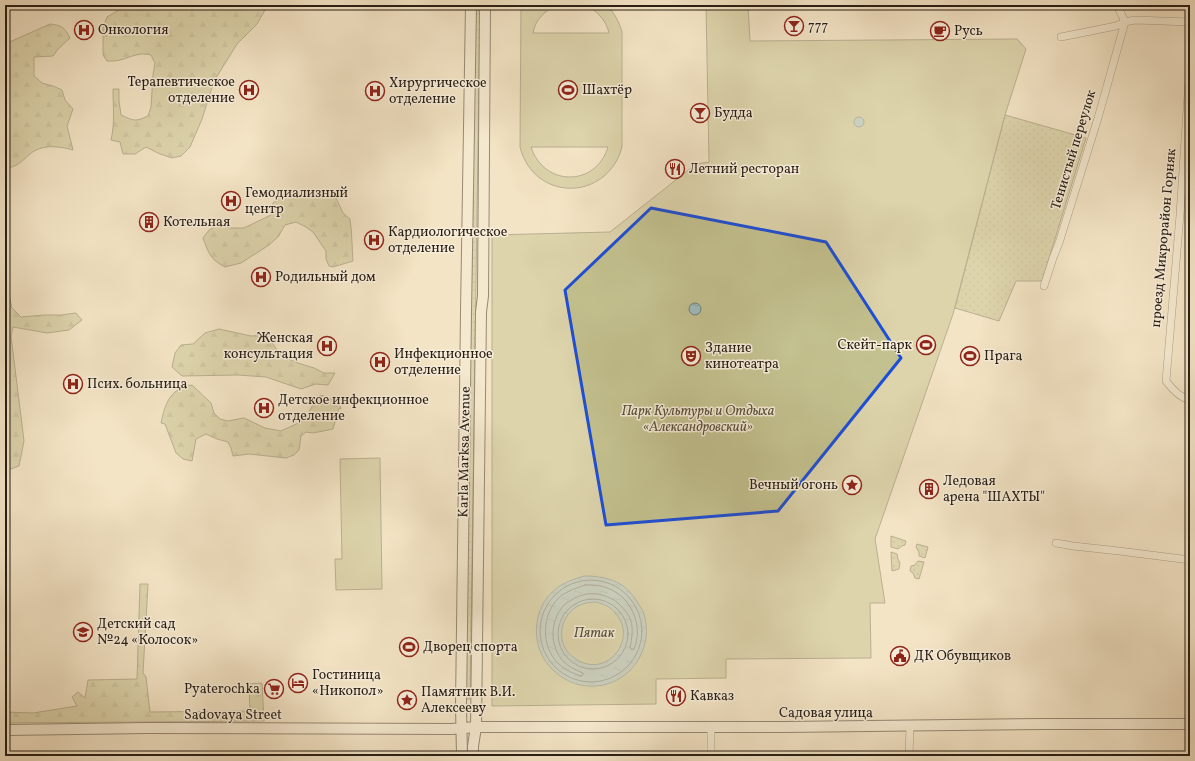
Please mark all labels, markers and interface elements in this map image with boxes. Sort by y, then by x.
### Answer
bar icon: 777 [783,15,805,37]
place label: 777 [808,17,829,36]
hospital icon: Онкология [73,19,95,41]
cafe icon: Русь [929,20,951,42]
place label: Онкология [98,21,169,40]
place label: Русь [954,22,983,41]
place label: Терапевтическое отделение [127,73,235,108]
place label: Хирургическое отделение [389,74,487,109]
hospital icon: Терапевтическое отделение [238,79,260,101]
sports icon: Шахтёр [557,79,579,101]
hospital icon: Хирургическое отделение [364,80,386,102]
place label: Шахтёр [582,81,632,100]
street label: Тенистый переулок [1047,87,1101,212]
bar icon: Будда [689,102,711,124]
place label: Будда [714,104,753,123]
street label: проезд Микрорайон Горняк [1147,147,1181,328]
restaurant icon: Летний ресторан [664,158,686,180]
place label: Летний ресторан [689,160,800,179]
place label: Гемодиализный центр [245,184,349,219]
hospital icon: Гемодиализный центр [220,190,242,212]
building icon: Котельная [138,211,160,233]
place label: Котельная [163,213,230,232]
place label: Кардиологическое отделение [388,223,508,258]
hospital icon: Кардиологическое отделение [363,229,385,251]
hospital icon: Родильный дом [250,266,272,288]
place label: Родильный дом [275,268,376,287]
place label: Женская консультация [224,329,313,364]
sports icon: Скейт-парк [915,334,937,356]
hospital icon: Женская консультация [316,335,338,357]
place label: Скейт-парк [837,336,913,355]
place label: Здание кинотеатра [705,339,779,374]
place label: Инфекционное отделение [394,345,493,380]
theatre icon: Здание кинотеатра [680,345,702,367]
sports icon: Прага [959,345,981,367]
place label: Прага [984,347,1022,366]
hospital icon: Инфекционное отделение [369,351,391,373]
hospital icon: Псих. больница [62,373,84,395]
place label: Псих. больница [87,375,188,394]
street label: Karla Marksa Avenue [454,386,476,518]
place label: Детское инфекционное отделение [278,391,429,426]
hospital icon: Детское инфекционное отделение [253,397,275,419]
park label: Парк Культуры и Отдыха «Александровский» [622,402,775,437]
place label: Ледовая арена "ШАХТЫ" [943,472,1045,507]
place icon: Вечный огонь [841,474,863,496]
place label: Вечный огонь [749,476,838,495]
building icon: Ледовая арена "ШАХТЫ" [918,478,940,500]
place label: Детский сад №24 «Колосок» [97,615,198,650]
school or university icon: Детский сад №24 «Колосок» [72,621,94,643]
park label: Пятак [574,624,615,643]
sports icon: Дворец спорта [398,636,420,658]
place label: Дворец спорта [423,638,518,657]
public building icon: ДК Обувщиков [889,645,911,667]
place label: ДК Обувщиков [914,647,1011,666]
place label: Гостиница «Никопол» [312,666,383,701]
hotel icon: Гостиница «Никопол» [287,672,309,694]
supermarket icon: Pyaterochka [263,678,285,700]
place label: Pyaterochka [184,680,260,699]
place label: Памятник В.И. Алексееву [421,683,515,718]
restaurant icon: Кавказ [665,685,687,707]
place label: Кавказ [690,687,734,706]
place icon: Памятник В.И. Алексееву [396,689,418,711]
street label: Садовая улица [779,704,873,723]
street label: Sadovaya Street [184,706,282,725]

